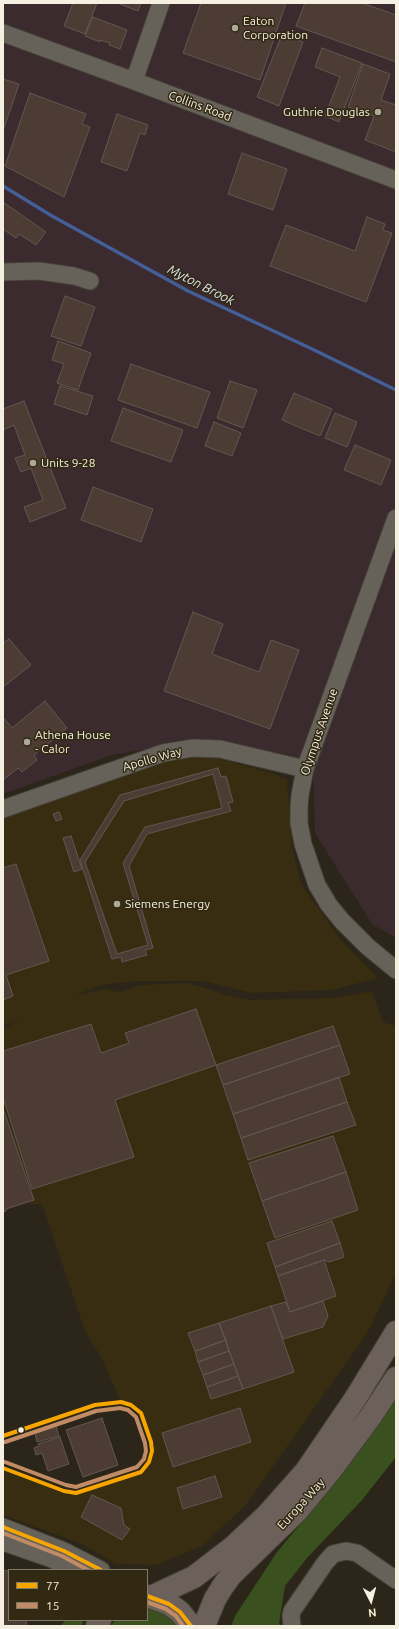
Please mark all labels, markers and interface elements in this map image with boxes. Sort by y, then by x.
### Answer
place label: Eaton Corporation [243,14,308,42]
marker: Eaton Corporation [230,23,240,33]
street label: Collins Road [167,88,233,124]
place label: Guthrie Douglas [283,105,370,119]
marker: Guthrie Douglas [373,107,383,117]
water label: Myton Brook [165,261,237,309]
place label: Units 9-28 [41,456,95,470]
marker: Units 9-28 [28,458,38,468]
street label: Olympus Avenue [297,687,341,777]
place label: Athena House - Calor [35,728,111,756]
marker: Athena House - Calor [22,737,32,747]
street label: Apollo Way [121,744,183,774]
place label: Siemens Energy [125,897,210,911]
marker: Siemens Energy [112,899,122,909]
unlabelled marker [16,1425,26,1435]
street label: Europa Way [274,1475,328,1533]
legend [8,1569,148,1621]
text: 77 [46,1579,60,1592]
north arrow [351,1581,391,1621]
text: 15 [46,1599,60,1612]
text: N [368,1607,377,1619]

